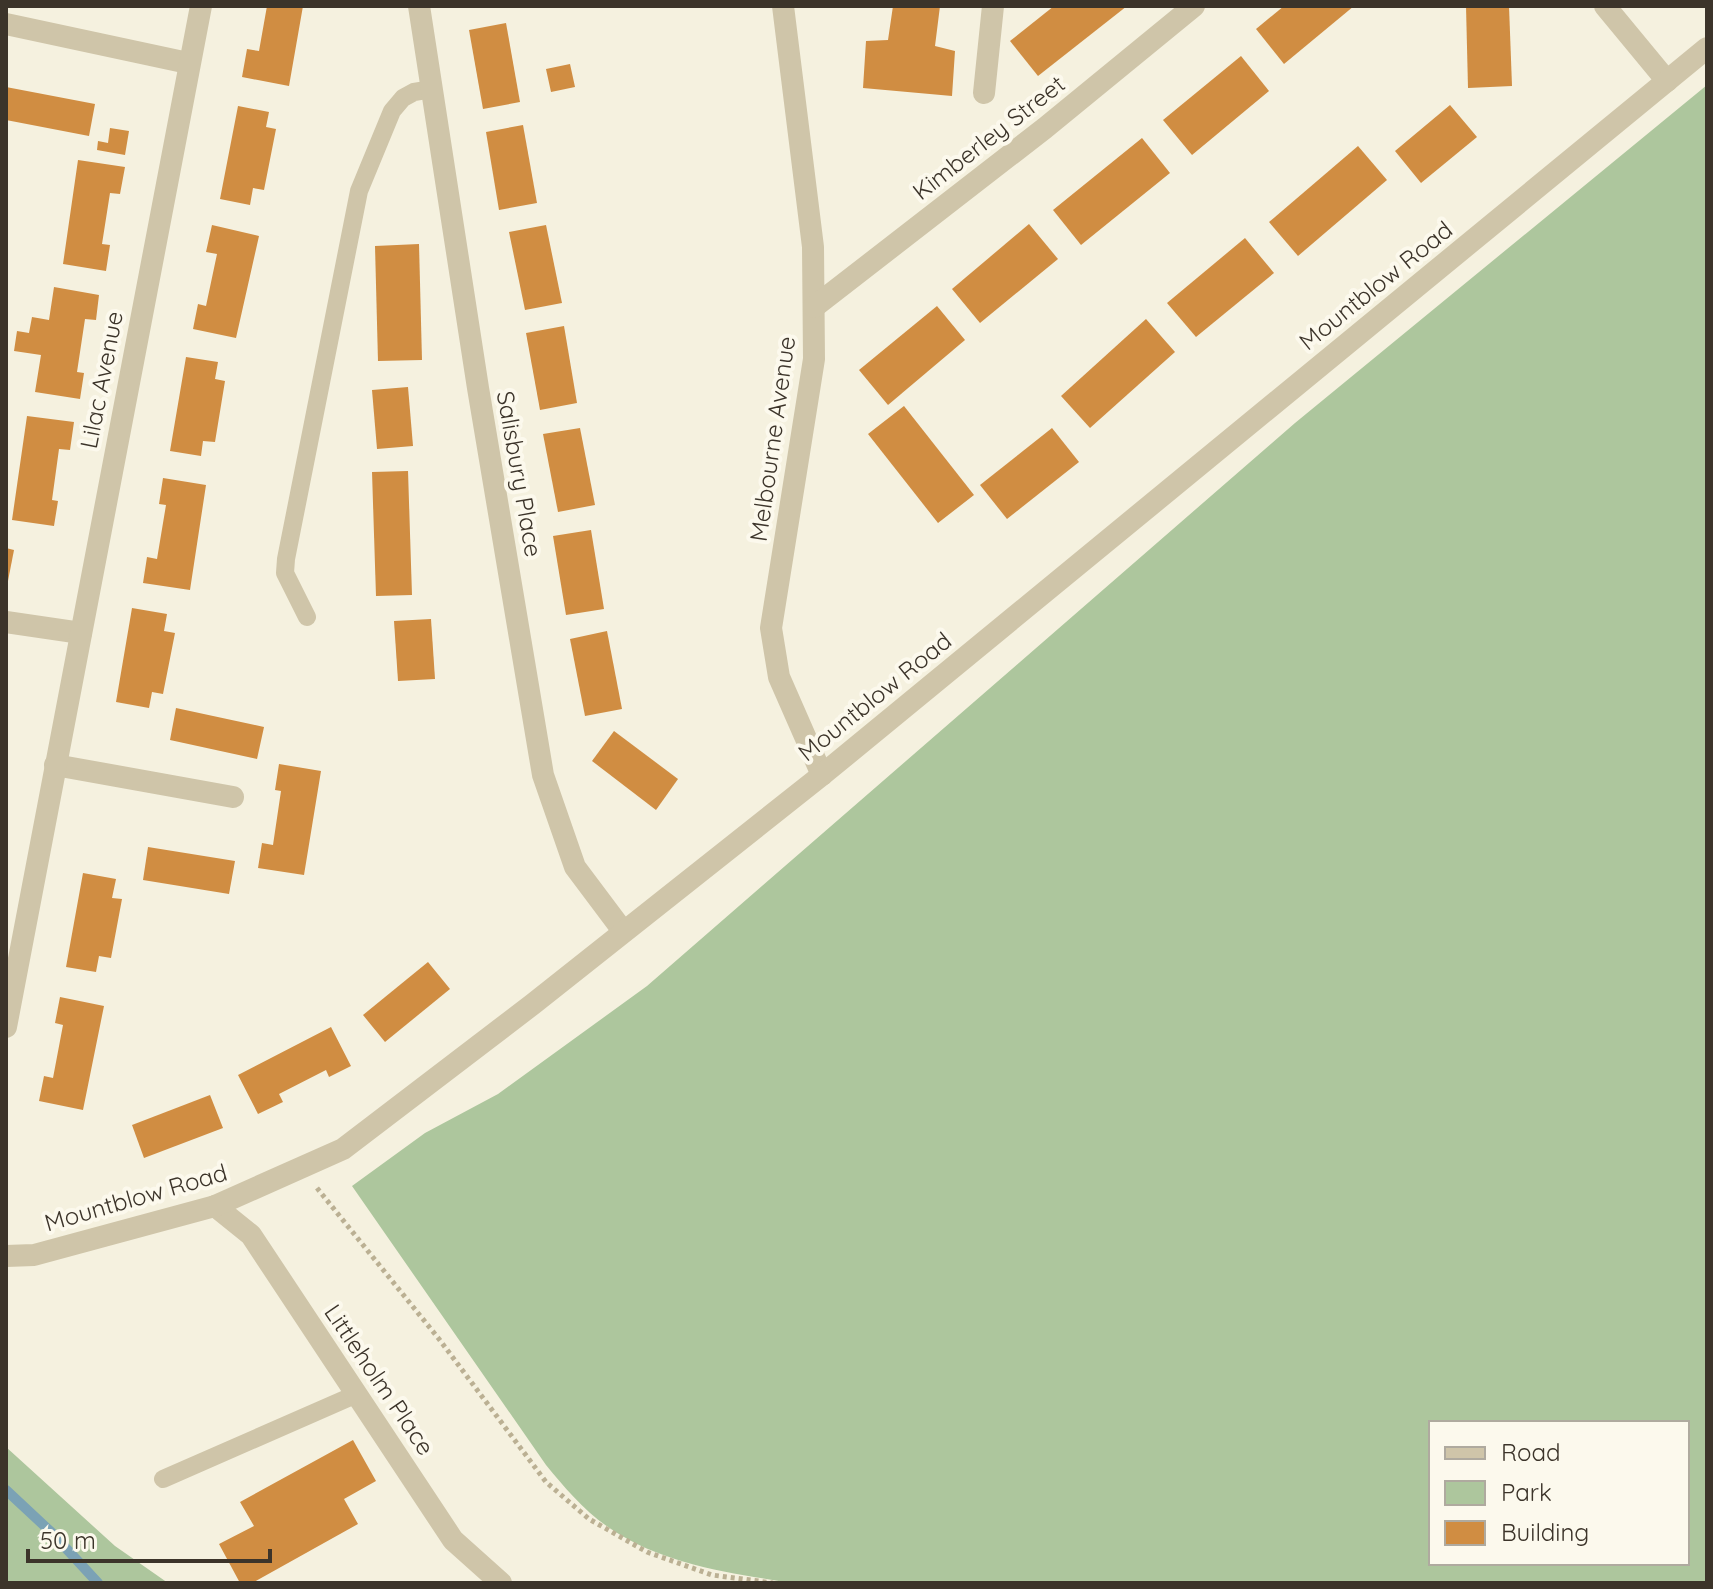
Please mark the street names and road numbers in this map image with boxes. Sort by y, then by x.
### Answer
street label: Kimberley Street [906,68,1071,206]
street label: Mountblow Road [1293,214,1458,356]
street label: Lilac Avenue [73,309,129,451]
street label: Melbourne Avenue [743,334,801,543]
street label: Salisbury Place [491,389,549,559]
street label: Mountblow Road [792,625,957,767]
street label: Mountblow Road [41,1157,230,1237]
street label: Littleholm Place [318,1298,441,1461]

